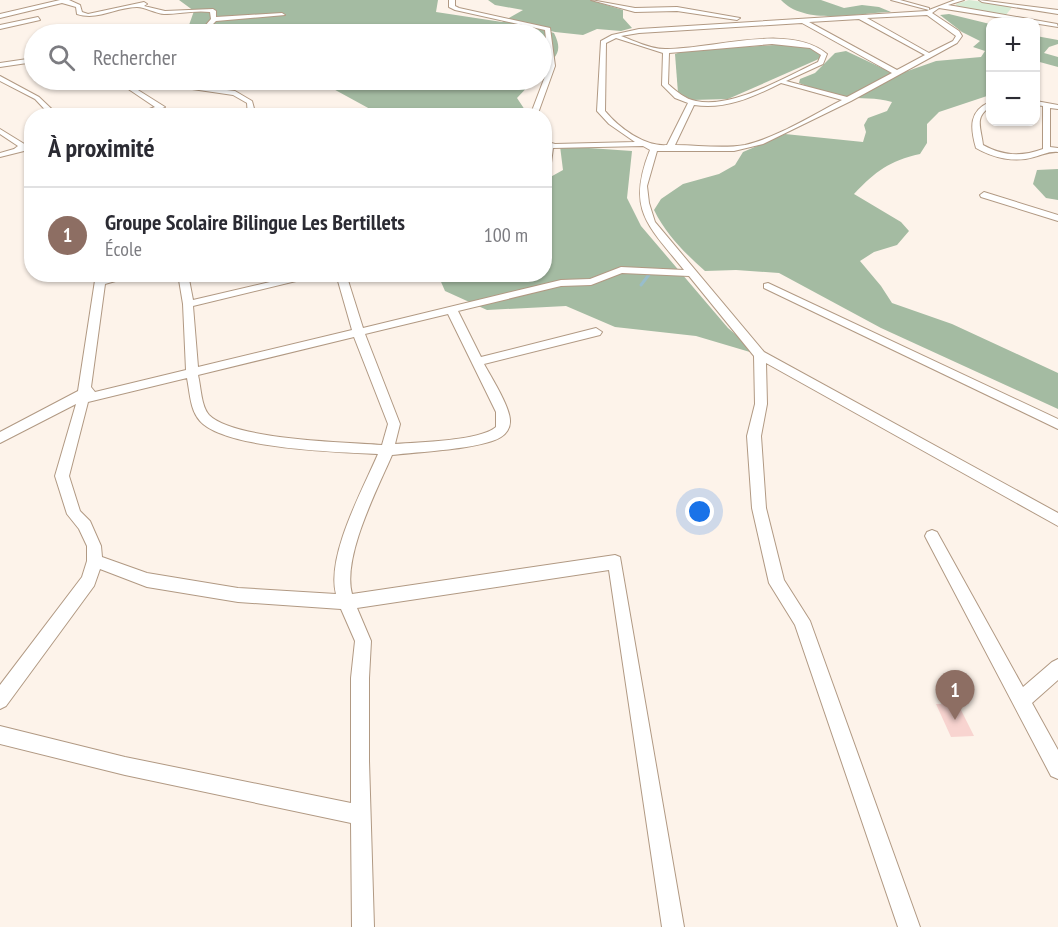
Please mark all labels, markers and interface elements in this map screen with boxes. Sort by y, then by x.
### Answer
map controls [986,18,1040,126]
button: + [986,18,1040,72]
search box [24,24,552,90]
icon: search [45,41,78,74]
text: Rechercher [93,43,177,71]
button: − [986,72,1040,126]
text: À proximité [48,131,155,164]
text: Groupe Scolaire Bilingue Les Bertillets [105,208,405,236]
text: 1 [63,222,72,248]
text: 100 m [484,222,528,248]
text: École [105,236,142,262]
your location [685,497,714,526]
pin: 1 [936,670,974,720]

